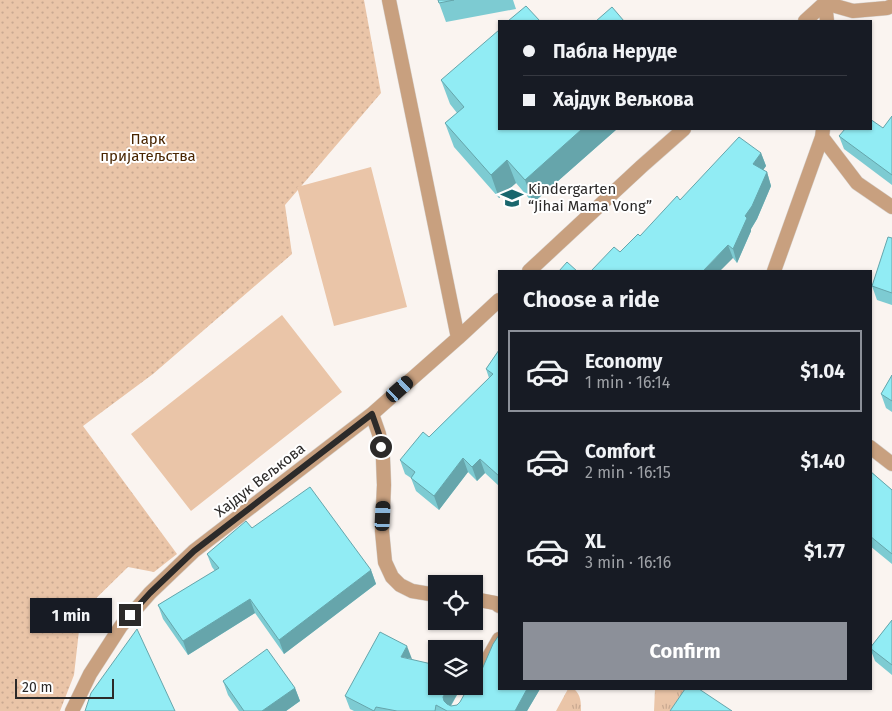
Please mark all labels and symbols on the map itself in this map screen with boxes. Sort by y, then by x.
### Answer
park label: Парк пријатељства [100,130,196,165]
place label: Kindergarten “Jihai Mama Vong” [528,180,652,215]
school or university icon: Kindergarten “Jihai Mama Vong” [499,185,525,211]
car [383,373,416,405]
route start [370,436,392,458]
street label: Хајдук Вељкова [211,439,309,521]
car [374,501,391,531]
callout: 1 min [30,598,112,632]
route end [119,604,141,626]
scale bar [15,676,114,699]

